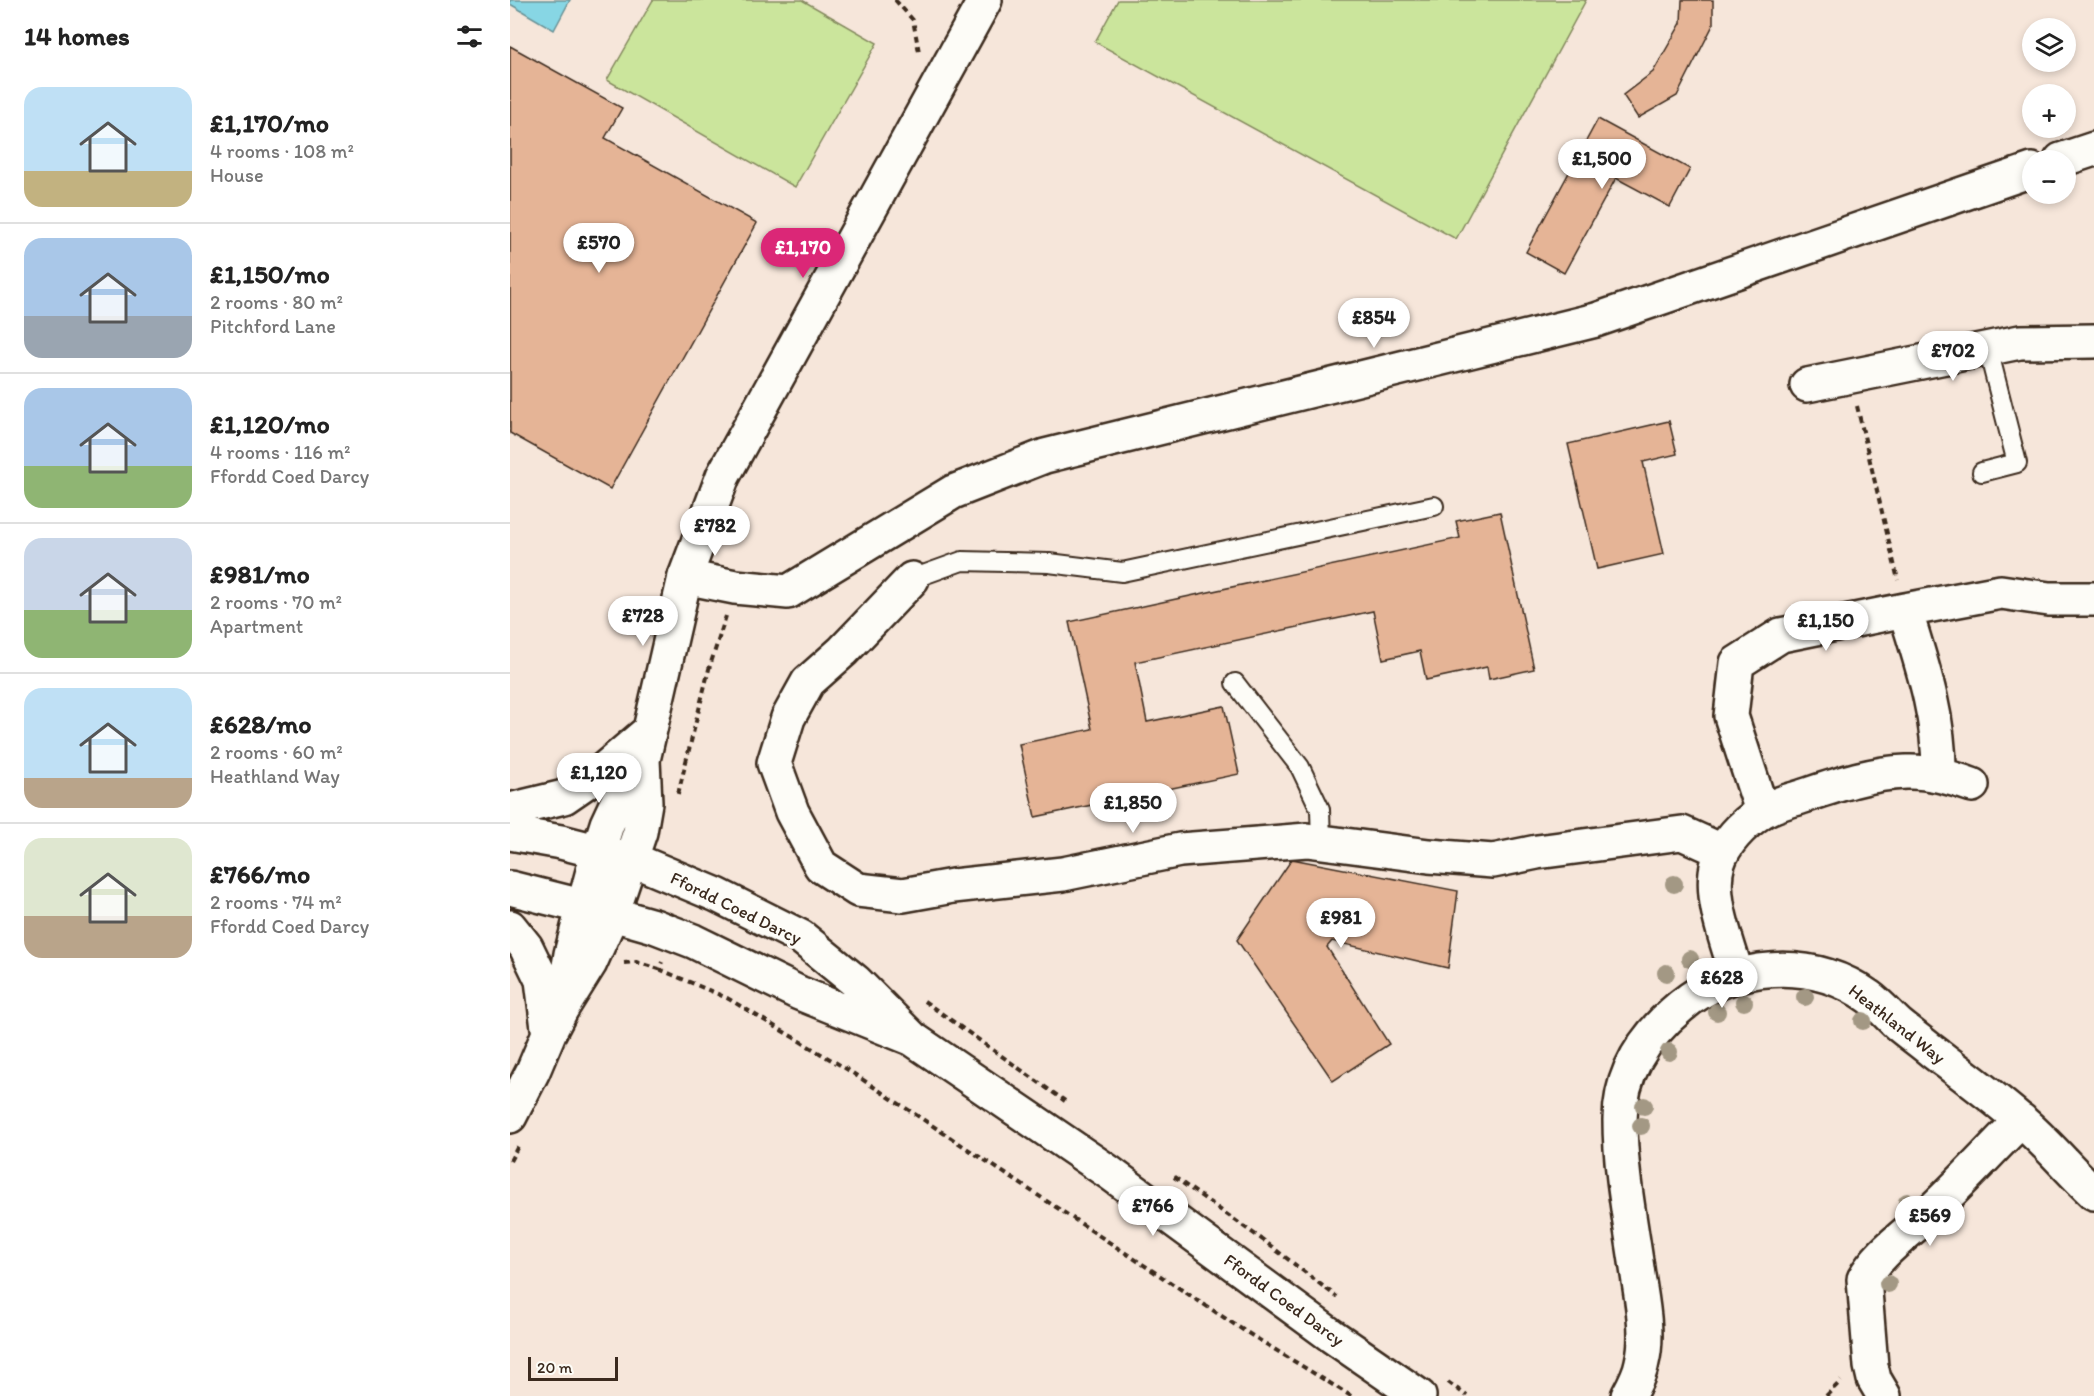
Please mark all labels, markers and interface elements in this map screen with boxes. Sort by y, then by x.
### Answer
map controls [2022,18,2076,204]
button: layers [2022,18,2076,72]
text: 14 homes [24,20,130,52]
icon: filters [453,20,486,53]
button: + [2022,84,2076,138]
text: £1,170/mo [210,107,329,139]
icon: home [72,111,144,183]
text: 4 rooms · 108 m² [210,139,354,163]
pin: £1,500 [1553,139,1651,190]
text: £1,500 [1572,146,1632,170]
button: − [2022,150,2076,204]
text: House [210,163,264,187]
pin: £570 [563,223,635,274]
pin: £1,170 [754,228,852,279]
text: £570 [577,230,621,254]
text: £1,170 [775,235,831,259]
text: £1,150/mo [210,258,330,290]
icon: home [72,262,144,334]
text: 2 rooms · 80 m² [210,290,343,314]
pin: £854 [1338,298,1410,349]
text: £854 [1352,305,1396,329]
text: Pitchford Lane [210,314,336,338]
pin: £702 [1917,331,1989,382]
text: £702 [1931,338,1975,362]
text: £1,120/mo [210,408,330,440]
icon: home [72,412,144,484]
text: 4 rooms · 116 m² [210,440,350,464]
text: Ffordd Coed Darcy [210,464,369,488]
pin: £782 [679,506,751,557]
text: £782 [694,513,736,537]
text: £981/mo [210,558,310,590]
icon: home [72,562,144,634]
text: 2 rooms · 70 m² [210,590,342,614]
pin: £728 [607,596,679,647]
pin: £1,150 [1777,601,1875,652]
text: £728 [622,603,664,627]
text: £1,150 [1798,608,1854,632]
text: Apartment [210,614,303,638]
text: £628/mo [210,708,312,740]
icon: home [72,712,144,784]
text: 2 rooms · 60 m² [210,740,343,764]
pin: £1,120 [550,753,648,804]
text: £1,120 [571,760,627,784]
text: Heathland Way [210,764,340,788]
pin: £1,850 [1084,783,1182,834]
text: £1,850 [1104,790,1162,814]
text: £766/mo [210,858,310,890]
icon: home [72,862,144,934]
street label: Ffordd Coed Darcy [667,867,806,950]
text: 2 rooms · 74 m² [210,890,342,914]
pin: £981 [1305,898,1377,949]
text: £981 [1320,905,1362,929]
text: Ffordd Coed Darcy [210,914,369,938]
pin: £628 [1686,958,1758,1009]
text: £628 [1701,965,1743,989]
street label: Heathland Way [1844,979,1950,1069]
pin: £766 [1117,1186,1189,1237]
text: £766 [1132,1193,1174,1217]
pin: £569 [1894,1196,1966,1247]
text: £569 [1909,1203,1951,1227]
street label: Ffordd Coed Darcy [1220,1249,1349,1351]
scale bar [528,1354,618,1382]
text: 20 m [537,1358,572,1377]

